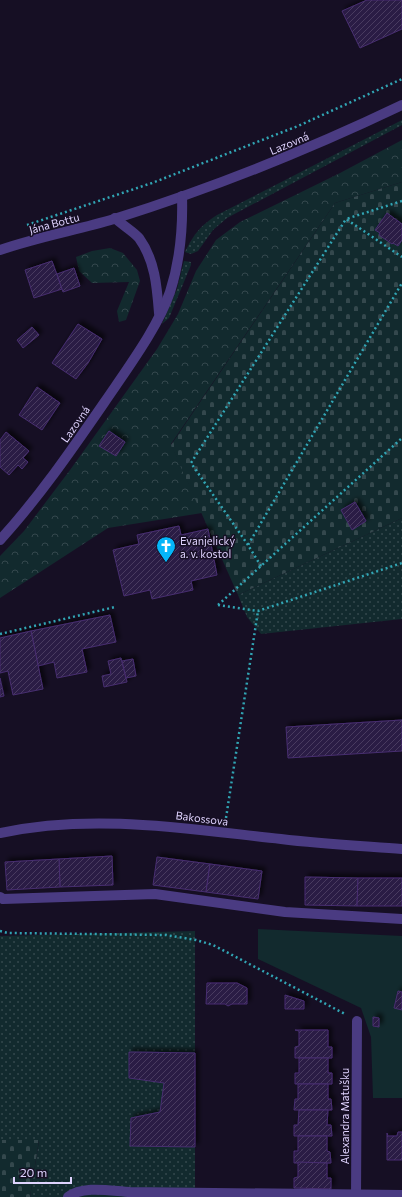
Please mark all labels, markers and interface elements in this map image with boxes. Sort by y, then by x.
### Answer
street label: Lazovná [267,129,311,157]
street label: Jána Bottu [27,210,81,237]
street label: Lazovná [58,403,92,445]
place label: Evanjelický a. v. kostol [180,534,236,560]
church icon: Evanjelický a. v. kostol [155,535,177,563]
street label: Bakossova [175,808,229,828]
street label: Alexandra Matušku [338,1068,351,1164]
scale bar [14,1159,71,1185]
text: 20 m [20,1165,47,1179]

